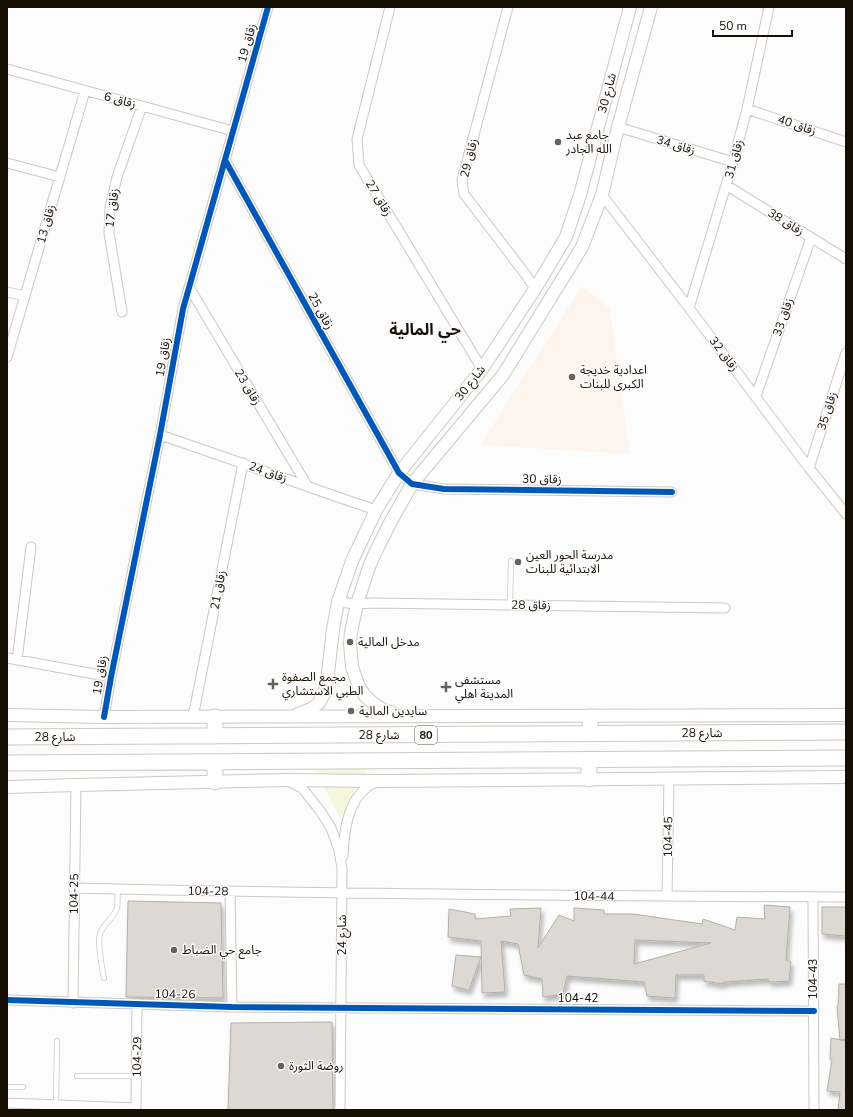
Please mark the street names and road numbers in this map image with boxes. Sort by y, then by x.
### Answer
street label: زقاق 19 [234,22,260,64]
street label: شارع 30 [594,71,621,115]
street label: زقاق 6 [102,88,138,112]
street label: زقاق 40 [776,111,818,139]
street label: زقاق 34 [655,132,697,158]
street label: زقاق 29 [456,137,482,179]
street label: زقاق 31 [721,138,747,180]
street label: زقاق 27 [362,177,396,219]
street label: زقاق 17 [101,187,123,229]
street label: زقاق 13 [33,203,59,245]
street label: زقاق 38 [765,205,807,239]
street label: زقاق 25 [304,290,338,332]
street label: زقاق 33 [769,296,797,338]
street label: زقاق 32 [706,333,742,375]
street label: زقاق 19 [152,336,174,378]
street label: شارع 30 [451,362,490,405]
street label: زقاق 23 [231,366,265,408]
street label: زقاق 35 [813,390,841,432]
street label: زقاق 24 [247,458,289,486]
street label: زقاق 30 [522,471,562,487]
street label: زقاق 21 [206,569,230,611]
street label: زقاق 28 [511,597,551,613]
street label: زقاق 19 [89,654,111,696]
street label: شارع 28 [682,725,722,742]
road number: 80 [415,726,437,744]
street label: شارع 28 [359,727,399,744]
street label: شارع 28 [35,729,75,746]
street label: 104-45 [660,816,676,858]
street label: 104-25 [66,873,82,915]
street label: 104-28 [187,883,229,899]
street label: 104-44 [573,888,615,904]
street label: شارع 24 [334,915,351,955]
street label: 104-43 [805,958,821,1000]
street label: 104-26 [154,986,196,1002]
street label: 104-42 [557,990,599,1006]
street label: 104-29 [129,1036,145,1078]

